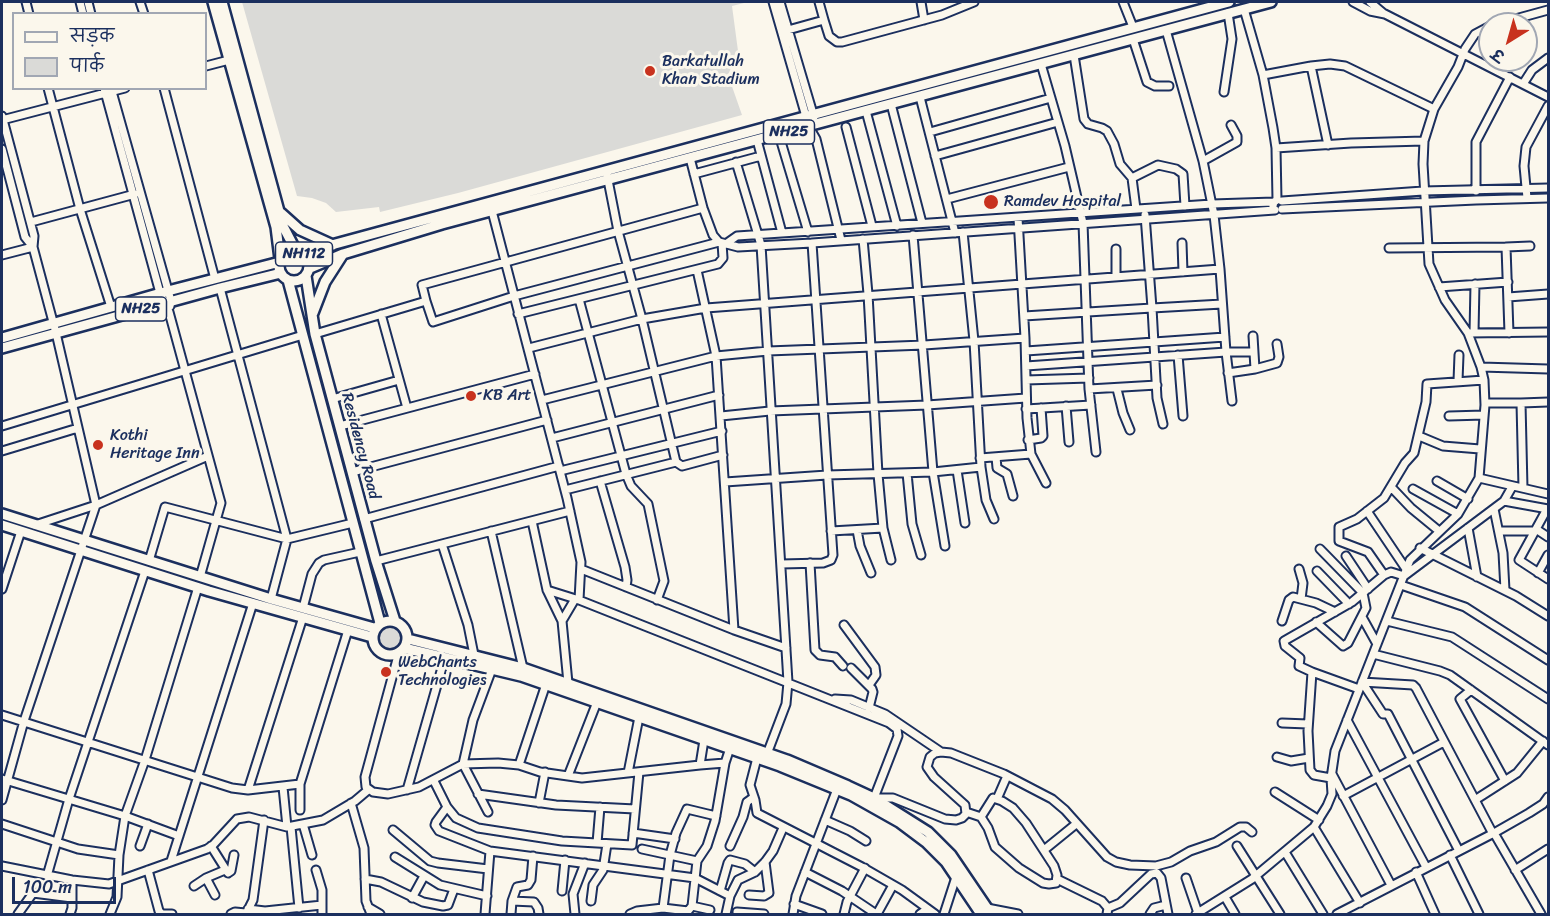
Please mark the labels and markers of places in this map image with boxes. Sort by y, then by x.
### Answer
place label: Barkatullah Khan Stadium [662,52,760,90]
marker: Barkatullah Khan Stadium [643,64,657,78]
place label: Ramdev Hospital [1004,192,1121,212]
marker: Ramdev Hospital [982,193,1000,211]
place label: KB Art [483,386,531,406]
marker: KB Art [464,389,478,403]
place label: Kothi Heritage Inn [110,426,200,464]
marker: Kothi Heritage Inn [91,438,105,452]
place label: WebChants Technologies [398,653,487,691]
marker: WebChants Technologies [379,665,393,679]

